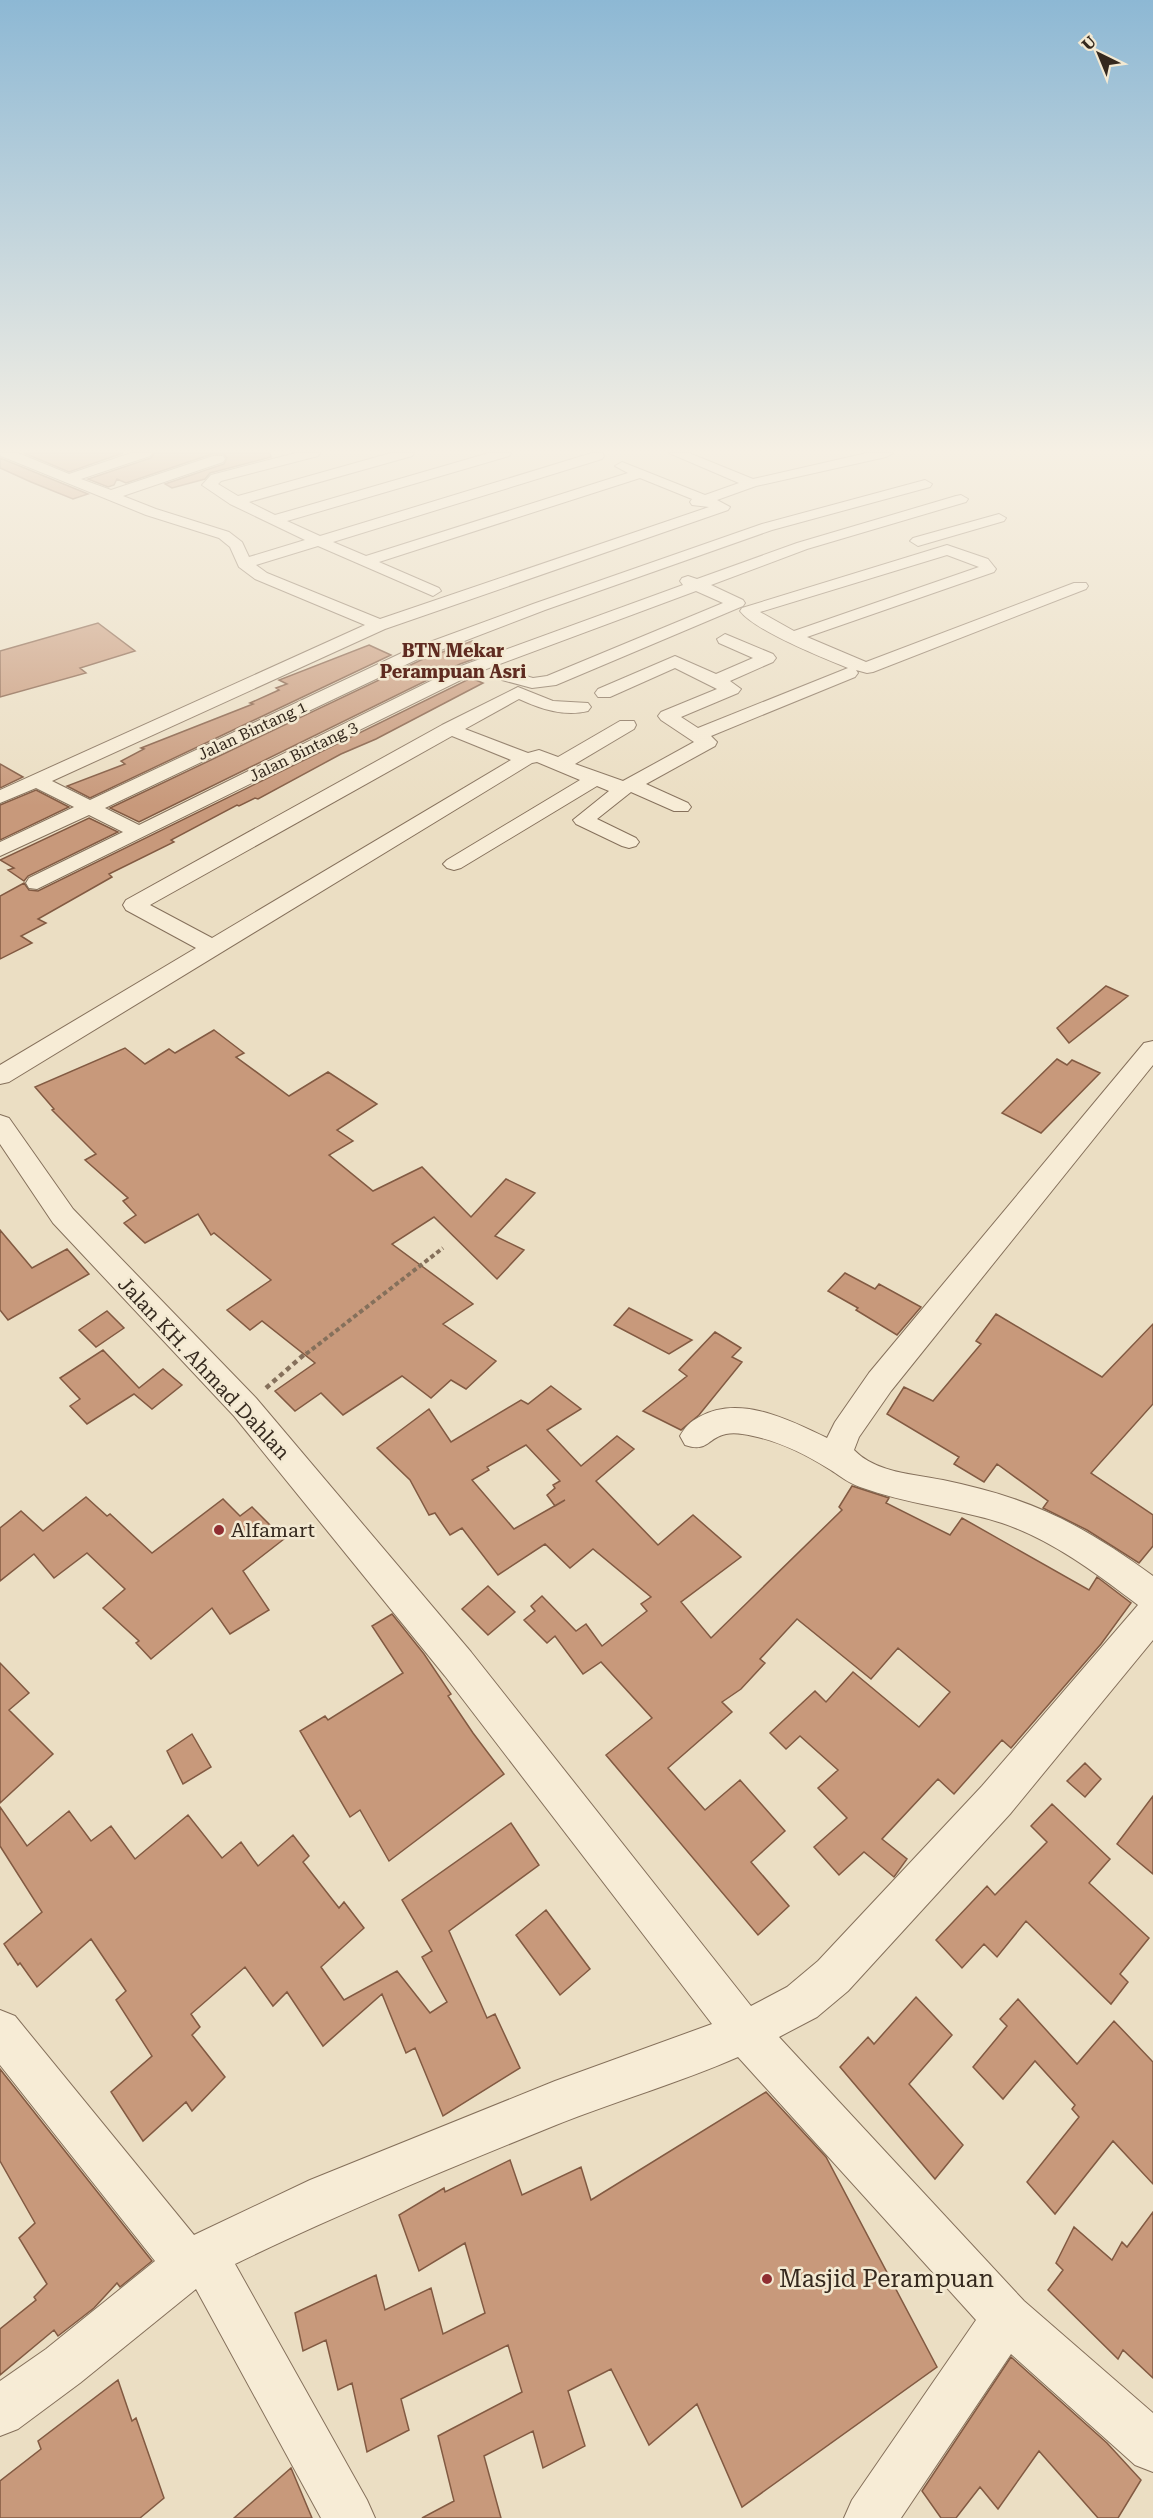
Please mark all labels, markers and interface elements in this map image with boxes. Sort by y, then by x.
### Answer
north arrow [1069,24,1129,84]
text: U [1078,32,1100,55]
district label: BTN Mekar Perampuan Asri [380,640,526,682]
street label: Jalan Bintang 1 [195,697,310,764]
street label: Jalan Bintang 3 [246,717,361,786]
street label: Jalan KH. Ahmad Dahlan [113,1272,295,1464]
place label: Alfamart [231,1518,315,1542]
marker: Alfamart [212,1523,226,1537]
place label: Masjid Perampuan [779,2265,994,2293]
marker: Masjid Perampuan [760,2272,774,2286]

